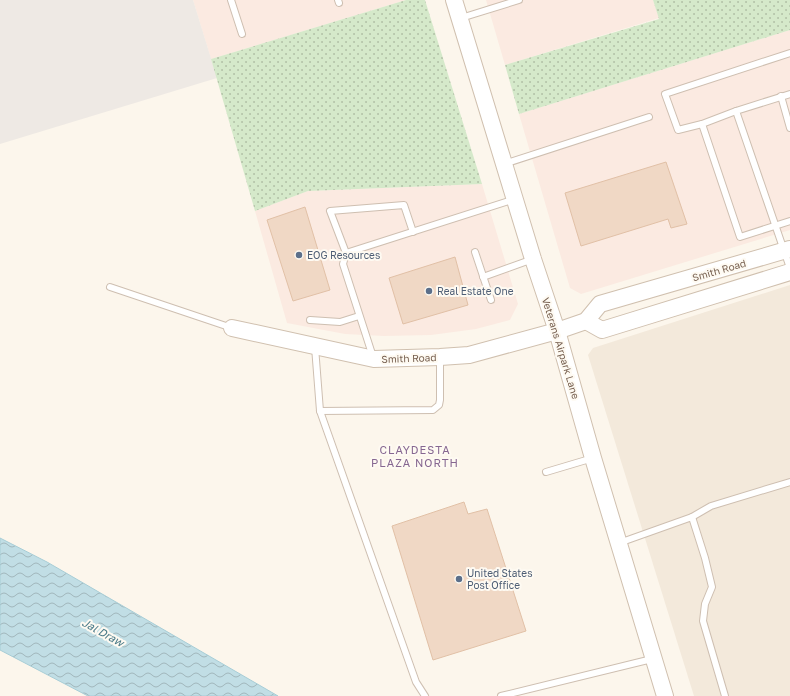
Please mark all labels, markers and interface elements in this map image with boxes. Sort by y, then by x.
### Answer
place label: EOG Resources [307,249,380,261]
marker: EOG Resources [294,250,304,260]
street label: Smith Road [691,257,747,283]
place label: Real Estate One [437,285,514,297]
marker: Real Estate One [424,286,434,296]
street label: Veterans Airpark Lane [540,296,582,400]
street label: Smith Road [381,351,437,365]
district label: CLAYDESTA PLAZA NORTH [371,443,459,469]
place label: United States Post Office [467,567,532,591]
marker: United States Post Office [454,574,464,584]
water label: Jal Draw [80,615,128,650]

